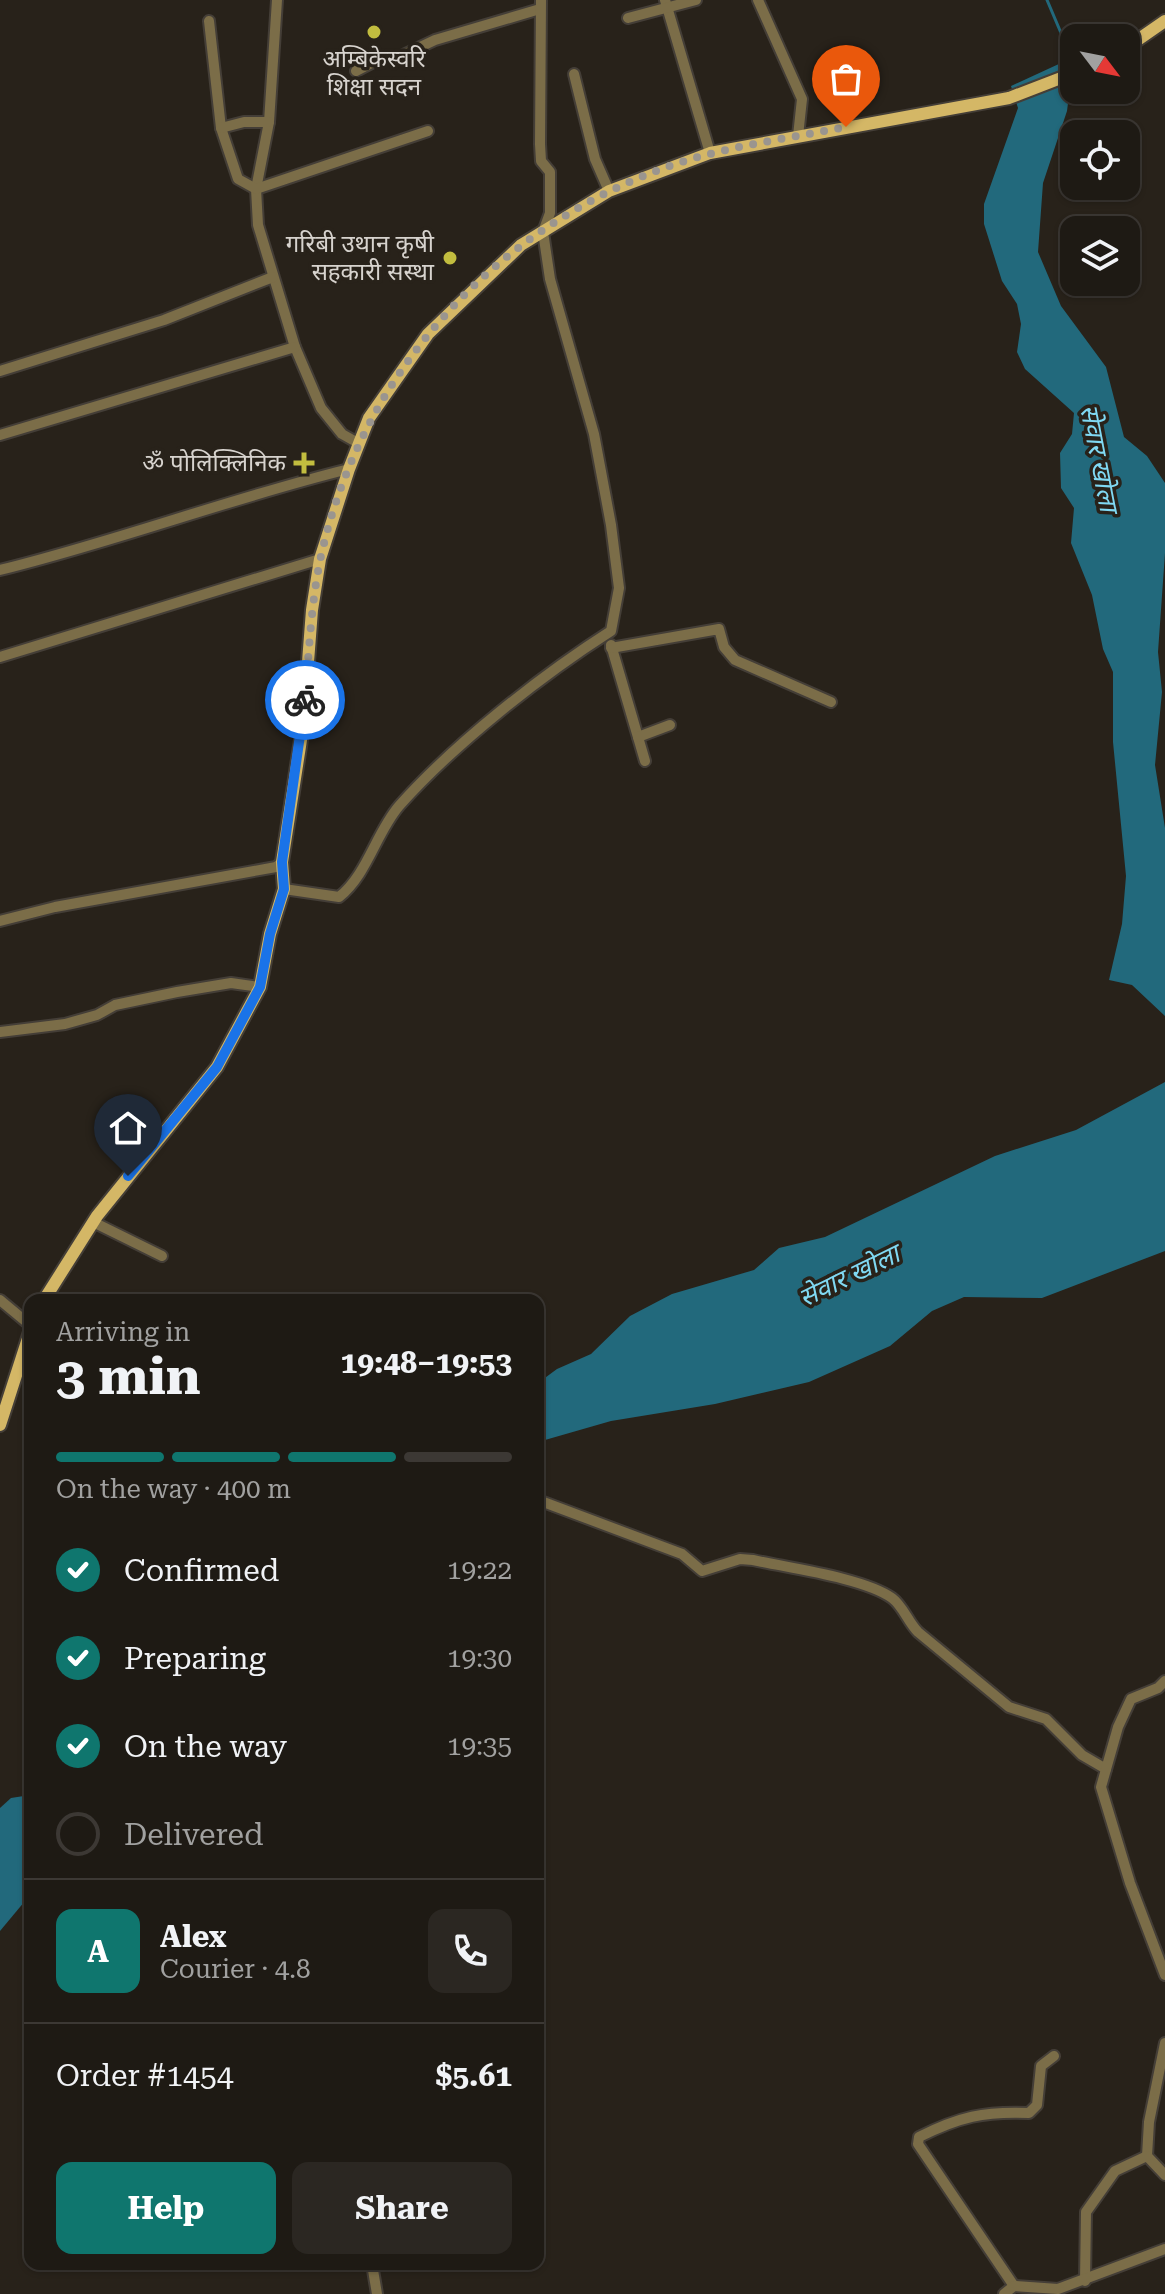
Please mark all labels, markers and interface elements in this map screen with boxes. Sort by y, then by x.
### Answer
marker: अम्बिकेस्वरि शिक्षा सदन [365,23,383,41]
north arrow [1060,24,1140,104]
map controls [1060,24,1140,296]
place label: अम्बिकेस्वरि शिक्षा सदन [322,45,427,101]
pin [812,45,880,127]
icon: bag [824,57,868,101]
button: locate [1060,120,1140,200]
button: layers [1060,216,1140,296]
place label: गरिबी उथान कृषी सहकारी सस्था [286,230,435,286]
marker: गरिबी उथान कृषी सहकारी सस्था [441,249,459,267]
water label: सेवार खोला [1074,402,1125,519]
place label: ॐ पोलिक्लिनिक [142,449,287,477]
marker: ॐ पोलिक्लिनिक [293,452,315,474]
courier [265,660,345,740]
icon: bike [283,678,327,722]
pin [94,1094,162,1176]
icon: home [106,1106,150,1150]
water label: सेवार खोला [794,1236,909,1313]
text: Arriving in [56,1317,190,1347]
text: 19:48–19:53 [340,1345,512,1380]
text: 3 min [56,1346,201,1407]
text: On the way · 400 m [56,1474,291,1504]
icon: check [56,1548,100,1592]
text: Confirmed [124,1553,279,1588]
text: 19:22 [447,1555,512,1585]
icon: check [56,1636,100,1680]
text: Preparing [124,1641,266,1676]
text: 19:30 [447,1643,512,1673]
icon: check [56,1724,100,1768]
text: On the way [124,1729,287,1764]
text: 19:35 [447,1731,512,1761]
text: Delivered [124,1817,263,1852]
button: phone [428,1909,512,1993]
text: Alex [160,1919,227,1954]
text: A [87,1934,109,1969]
text: Courier · 4.8 [160,1954,310,1984]
text: Order #1454 [56,2058,234,2093]
text: $5.61 [435,2058,512,2093]
button: Help [56,2162,276,2254]
button: Share [292,2162,512,2254]

